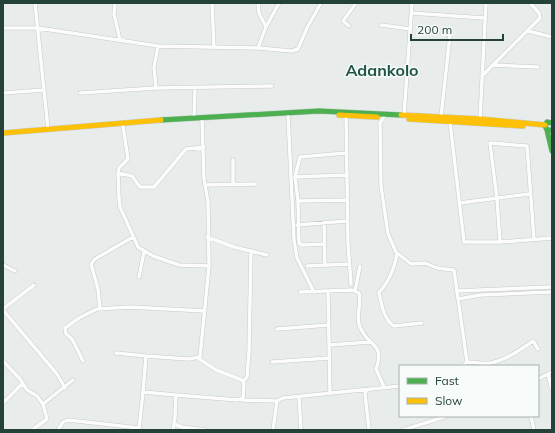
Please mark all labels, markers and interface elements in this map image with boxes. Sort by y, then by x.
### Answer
scale bar [411,16,503,42]
text: 200 m [417,22,452,37]
district label: Adankolo [345,60,419,80]
legend [399,365,539,417]
text: Fast [435,373,459,388]
text: Slow [435,393,463,408]

